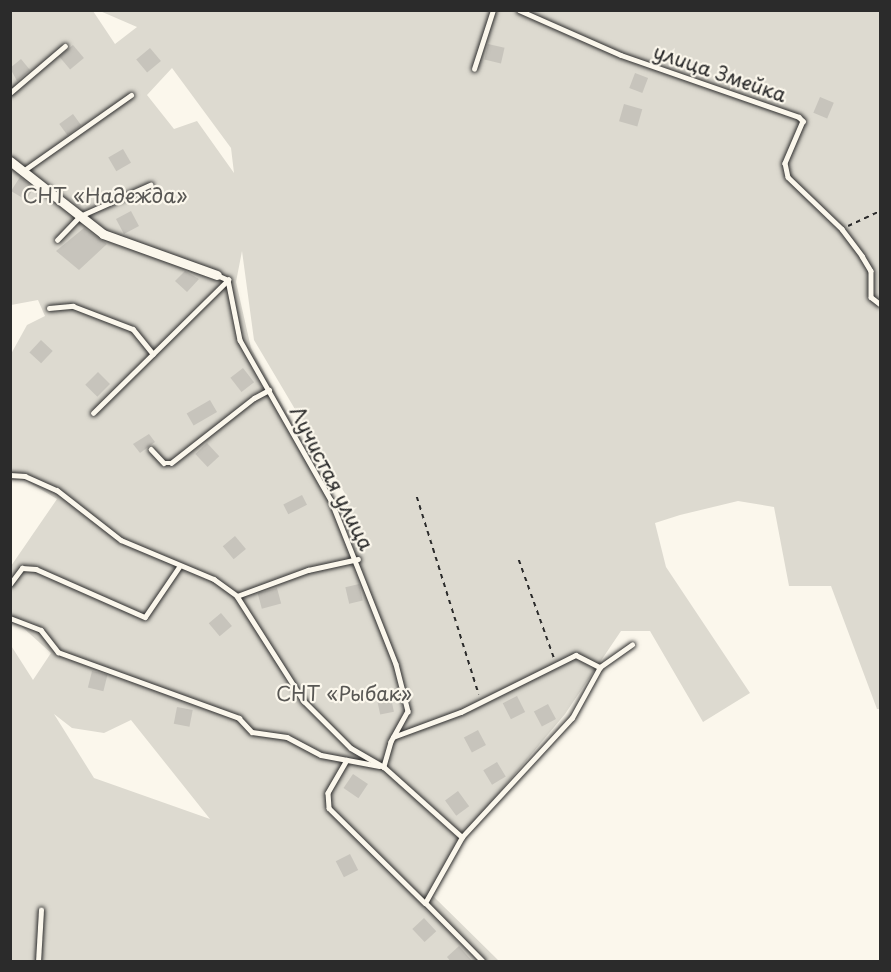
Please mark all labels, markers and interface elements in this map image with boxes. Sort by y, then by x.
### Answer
street label: улица Змейка [650,39,790,107]
park label: СНТ «Надежда» [23,183,187,207]
street label: Лучистая улица [285,402,379,554]
park label: СНТ «Рыбак» [276,681,412,705]

